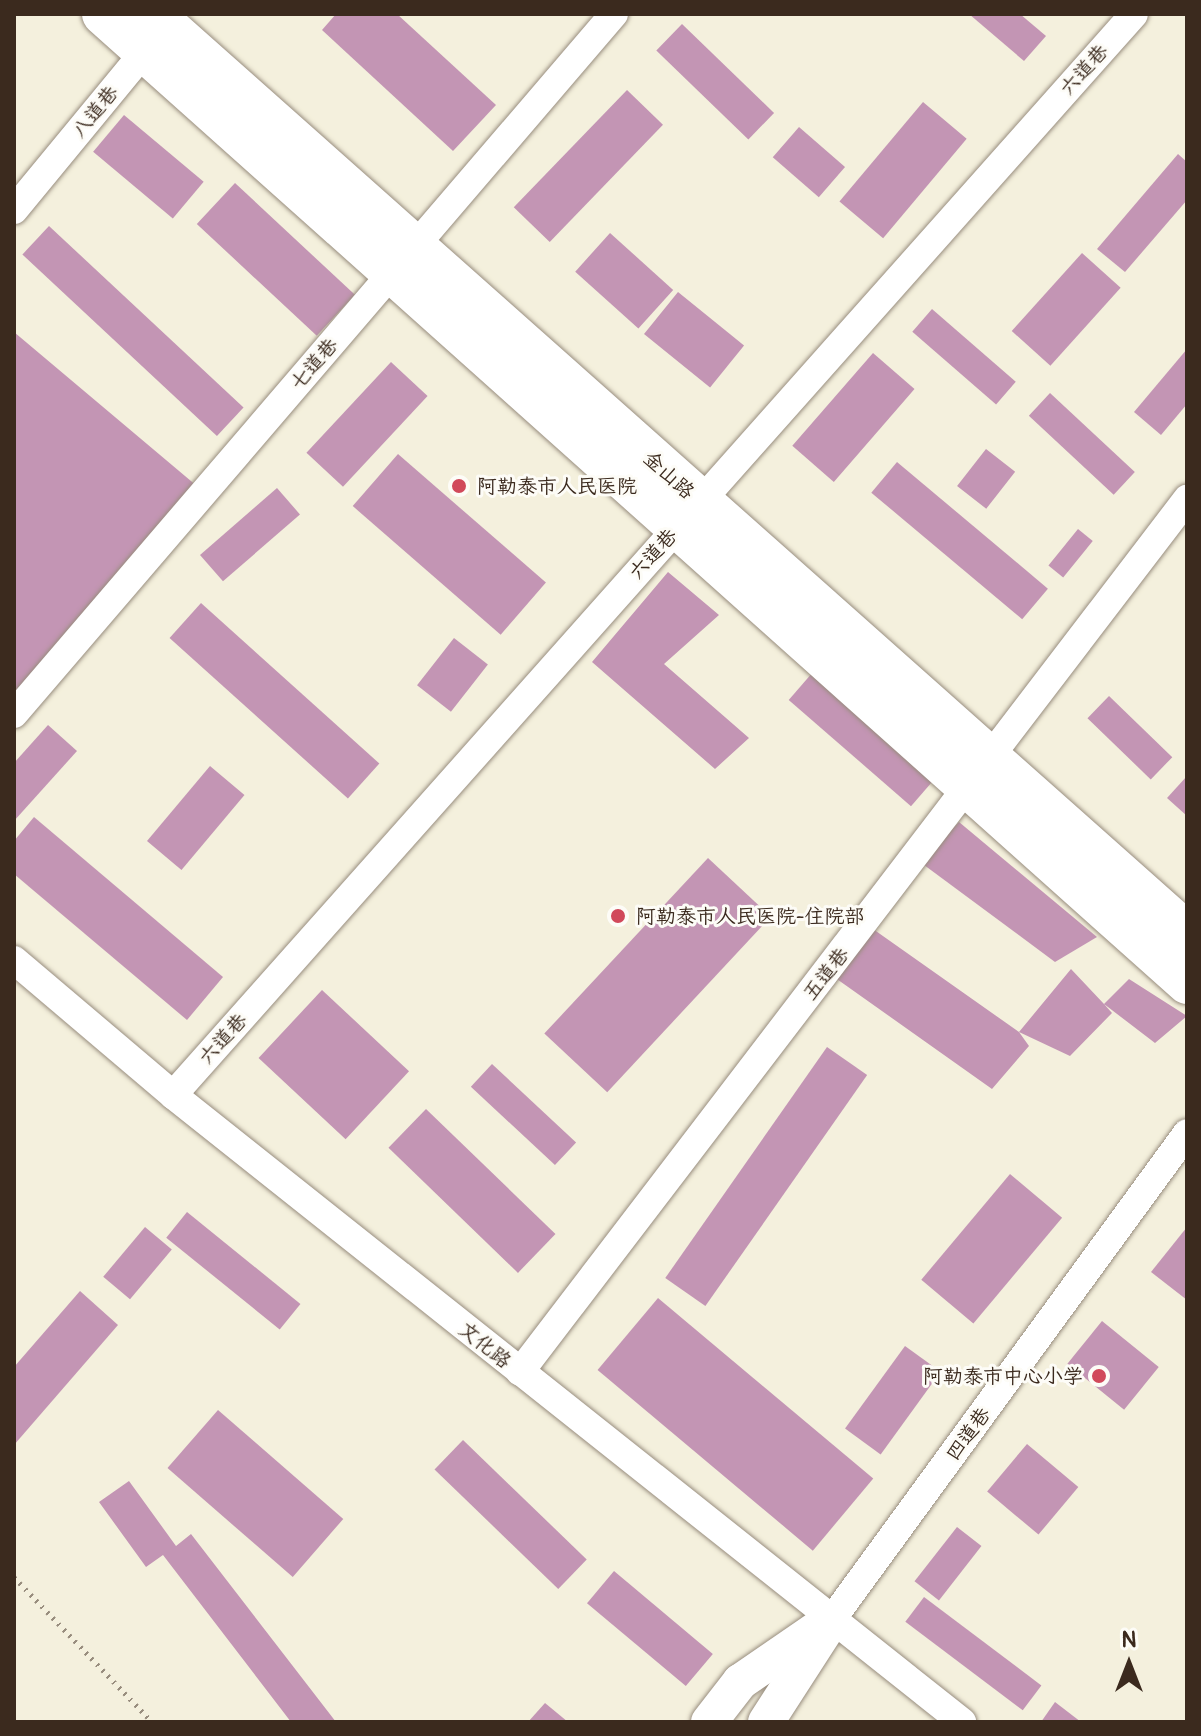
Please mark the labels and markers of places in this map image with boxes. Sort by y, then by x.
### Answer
place label: 阿勒泰市人民医院 [477,474,637,498]
marker: 阿勒泰市人民医院 [448,475,470,497]
place label: 阿勒泰市人民医院-住院部 [636,904,865,928]
marker: 阿勒泰市人民医院-住院部 [607,905,629,927]
place label: 阿勒泰市中心小学 [923,1364,1083,1388]
marker: 阿勒泰市中心小学 [1090,1367,1108,1385]

